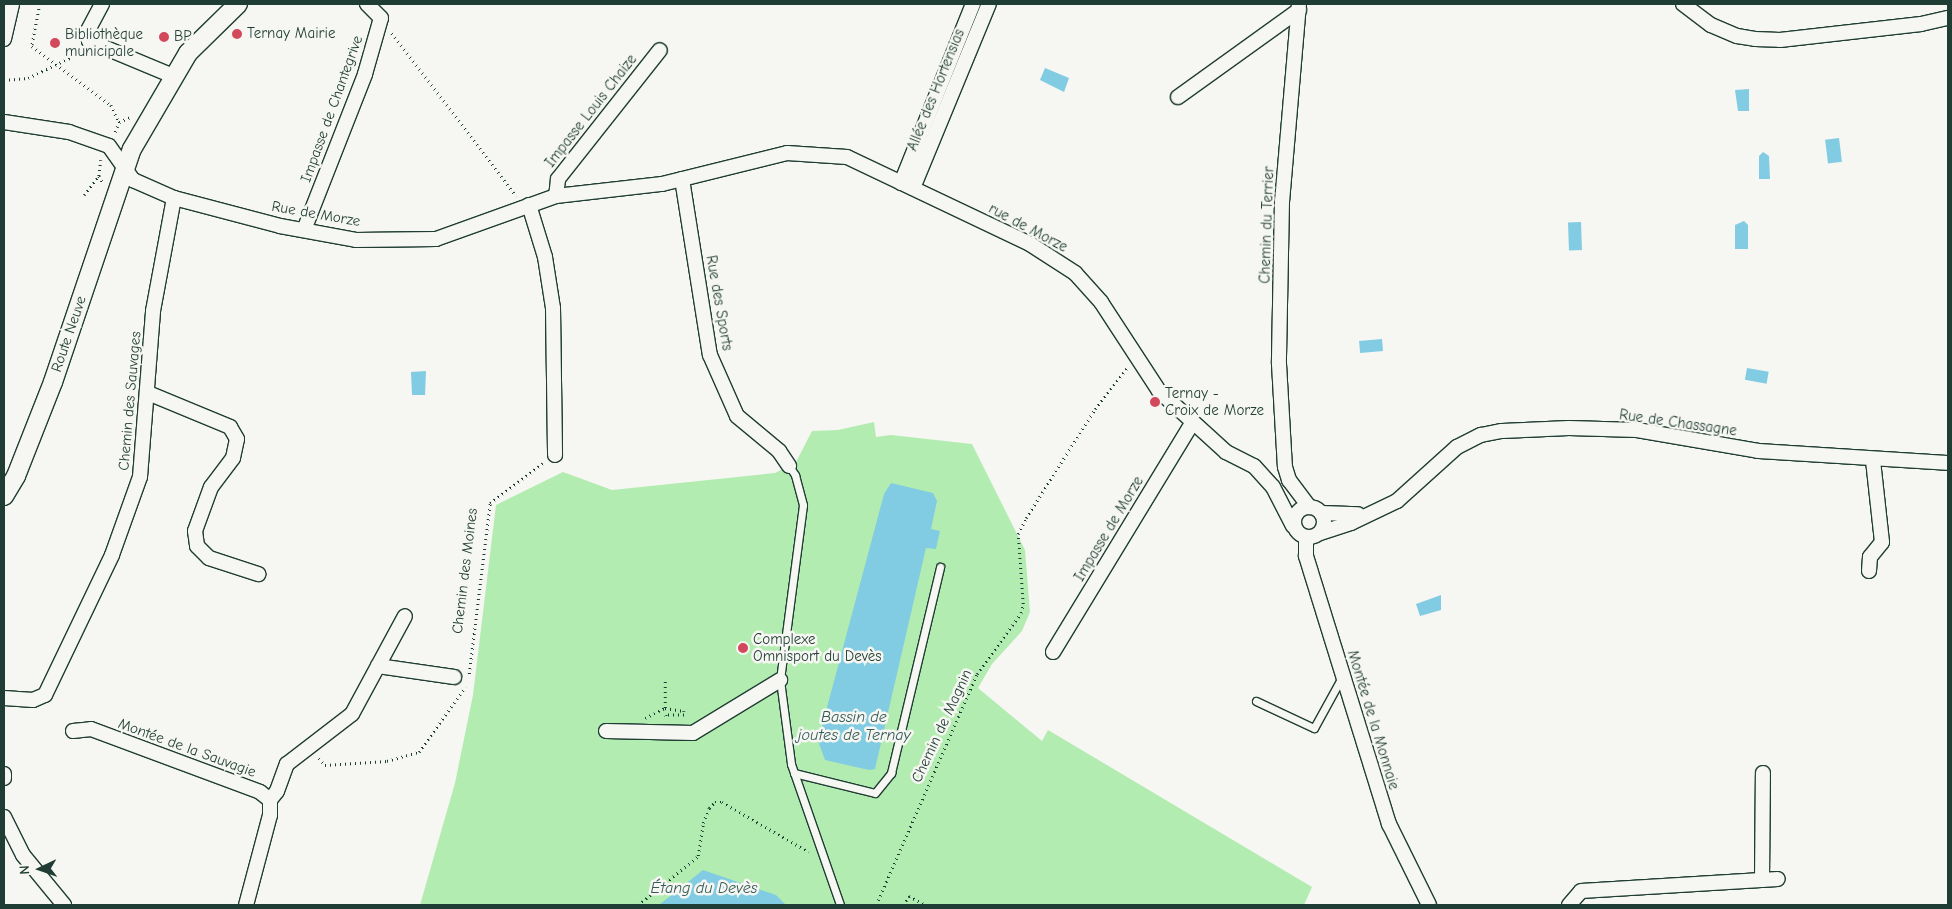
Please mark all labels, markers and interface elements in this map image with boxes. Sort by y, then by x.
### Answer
place label: Bibliothèque municipale [65,25,143,60]
place label: Ternay Mairie [247,25,335,43]
street label: Allée des Hortensias [903,26,969,154]
place label: BP [174,28,192,46]
marker: Ternay Mairie [231,28,243,40]
marker: BP [158,31,170,43]
street label: Impasse de Chantegrive [297,33,367,185]
marker: Bibliothèque municipale [49,37,61,49]
street label: Impasse Louis Chaize [541,51,641,171]
street label: Chemin du Terrier [1256,166,1278,284]
street label: Rue de Morze [270,197,362,231]
street label: rue de Morze [985,200,1071,256]
street label: Rue des Sports [702,254,736,352]
street label: Route Neuve [48,294,90,374]
street label: Chemin des Sauvages [115,331,145,471]
place label: Ternay - Croix de Morze [1165,384,1264,419]
marker: Ternay - Croix de Morze [1149,396,1161,408]
street label: Rue de Chassagne [1618,406,1738,440]
street label: Impasse de Morze [1070,473,1148,585]
street label: Chemin des Moines [448,507,482,635]
place label: Complexe Omnisport du Devès [753,630,881,665]
marker: Complexe Omnisport du Devès [737,642,749,654]
street label: Montée de la Monnaie [1343,648,1403,792]
street label: Chemin de Magnin [908,667,976,785]
water label: Bassin de joutes de Ternay [797,707,911,745]
street label: Montée de la Sauvagie [116,715,258,781]
north arrow [15,844,65,894]
text: N [16,865,33,875]
water label: Étang du Devès [651,878,757,898]

